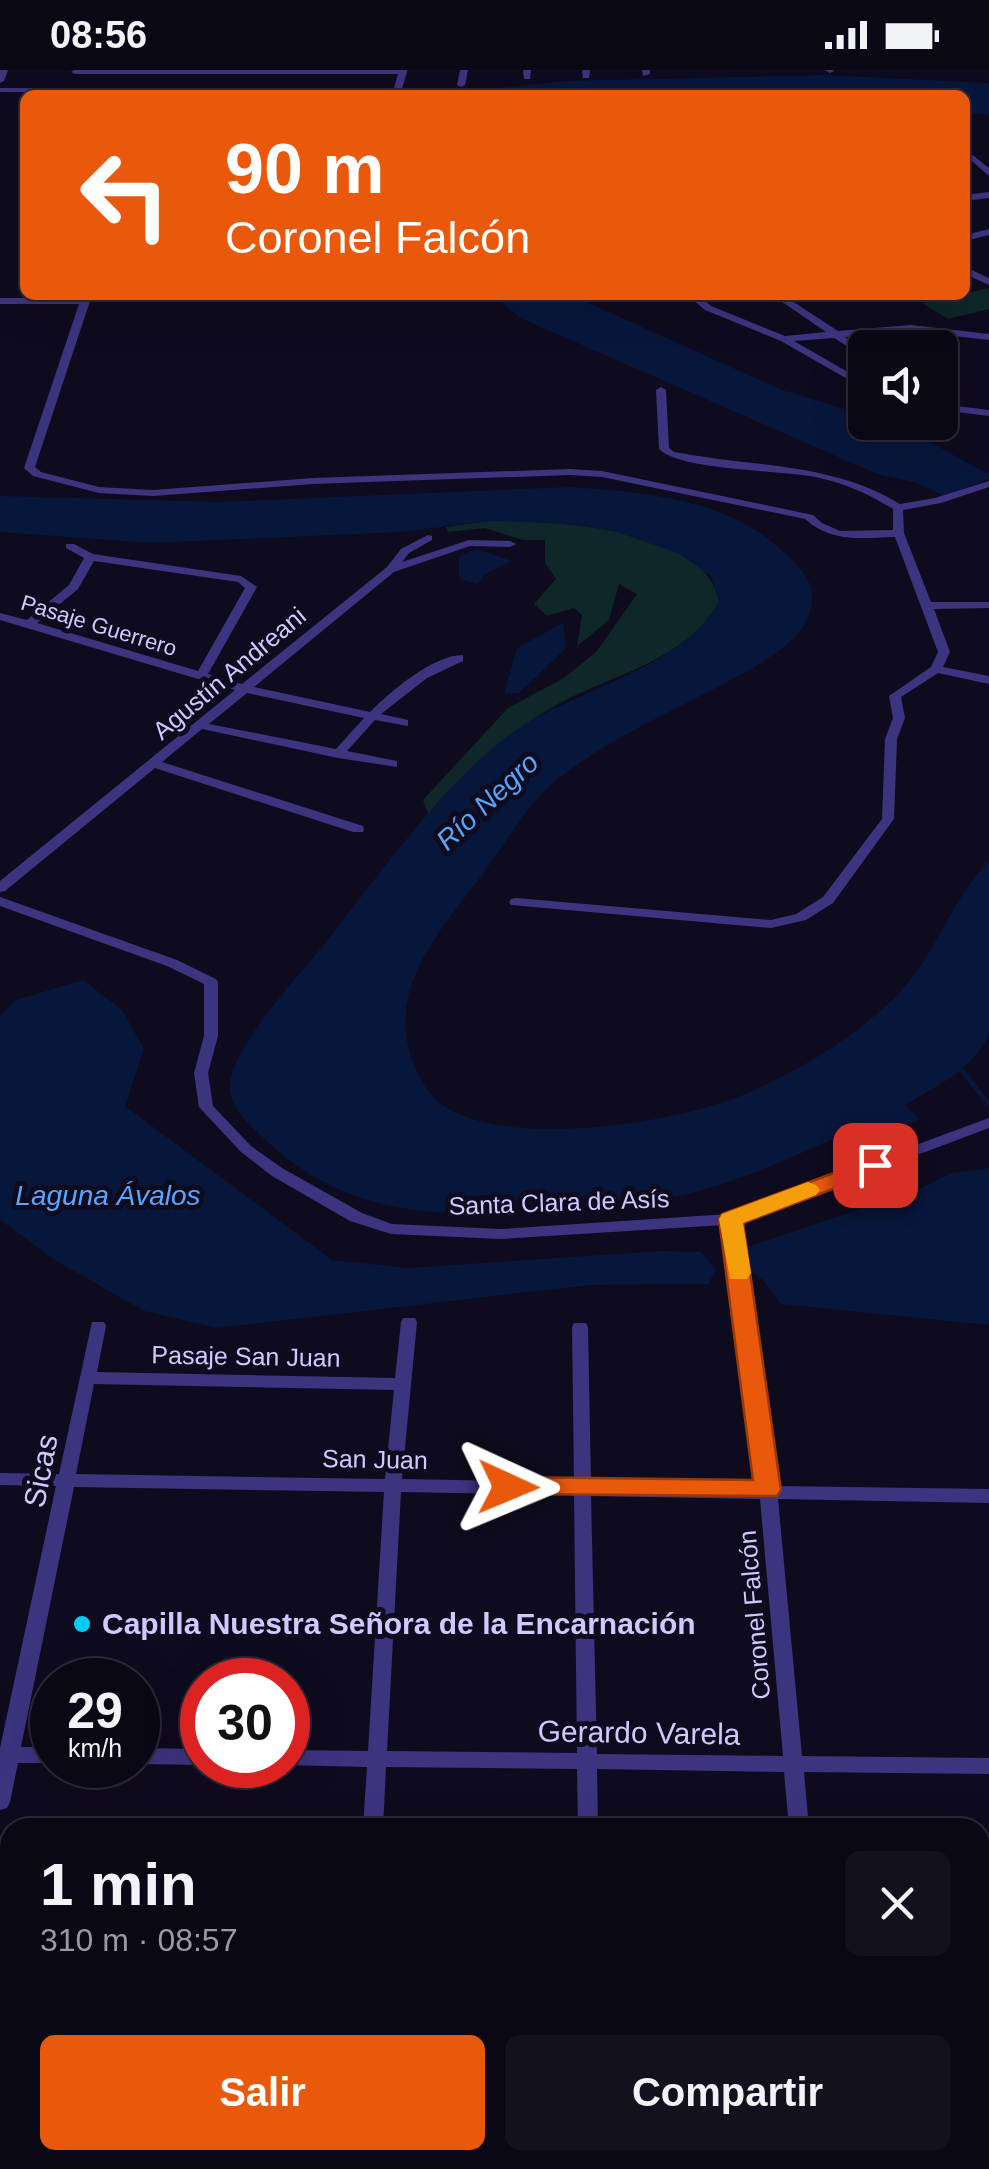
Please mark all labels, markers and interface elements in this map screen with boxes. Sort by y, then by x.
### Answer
text: 08:56 [50,14,147,56]
icon: left [60,130,190,260]
text: 90 m [225,130,385,208]
text: Coronel Falcón [225,212,530,263]
map controls [848,330,958,440]
button: sound [848,330,958,440]
street label: Pasaje Guerrero [18,590,180,661]
street label: Agustín Andreani [147,601,311,745]
water label: Río Negro [430,747,545,856]
pin [833,1123,918,1208]
icon: arrive [848,1138,903,1193]
water label: Laguna Ávalos [15,1180,201,1211]
street label: Santa Clara de Asís [448,1184,670,1220]
street label: Pasaje San Juan [151,1340,341,1372]
street label: Sicas [17,1432,64,1510]
position arrow [456,1435,560,1539]
street label: San Juan [322,1444,428,1474]
street label: Coronel Falcón [733,1529,775,1701]
place label: Capilla Nuestra Señora de la Encarnación [102,1607,696,1640]
marker: Capilla Nuestra Señora de la Encarnación [71,1613,93,1635]
speed limit sign: 30 [180,1658,310,1788]
text: 29 [67,1683,123,1739]
street label: Gerardo Varela [537,1714,741,1751]
text: km/h [68,1734,122,1762]
text: 1 min [40,1851,197,1918]
button: close [845,1851,950,1956]
text: 310 m · 08:57 [40,1922,237,1958]
button: Salir [40,2035,485,2150]
button: Compartir [505,2035,950,2150]

